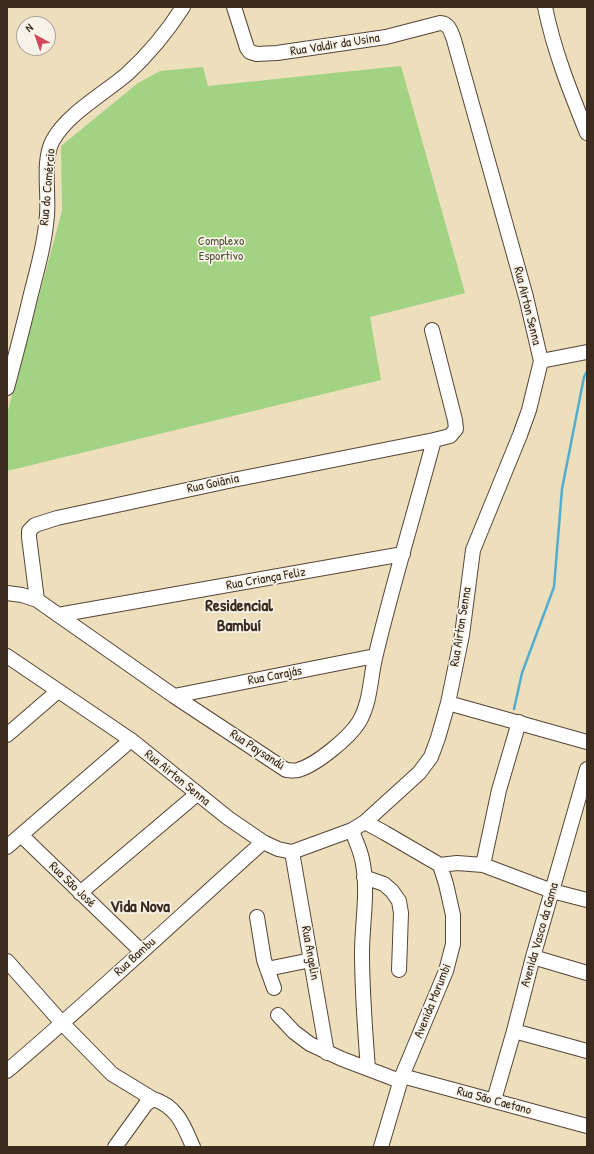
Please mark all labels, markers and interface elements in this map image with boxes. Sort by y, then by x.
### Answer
north arrow [16,16,56,56]
text: N [22,20,36,35]
street label: Rua Valdir da Usina [289,30,381,60]
street label: Rua do Comércio [37,148,59,226]
park label: Complexo Esportivo [198,234,244,265]
street label: Rua Airton Senna [510,265,544,347]
street label: Rua Goiânia [186,471,240,497]
street label: Rua Criança Feliz [225,564,307,594]
street label: Rua Airton Senna [447,586,475,668]
district label: Residencial Bambuí [205,596,273,636]
street label: Rua Carajás [247,663,303,689]
street label: Rua Paysandú [227,726,287,774]
street label: Rua Airton Senna [141,747,213,809]
street label: Rua São José [45,859,99,911]
street label: Avenida Vasco da Gama [518,881,562,989]
district label: Vida Nova [110,897,170,917]
street label: Rua Angelin [298,925,322,981]
street label: Rua Bambu [111,934,159,980]
street label: Avenida Morumbi [411,961,455,1041]
street label: Rua São Caetano [455,1084,533,1118]

